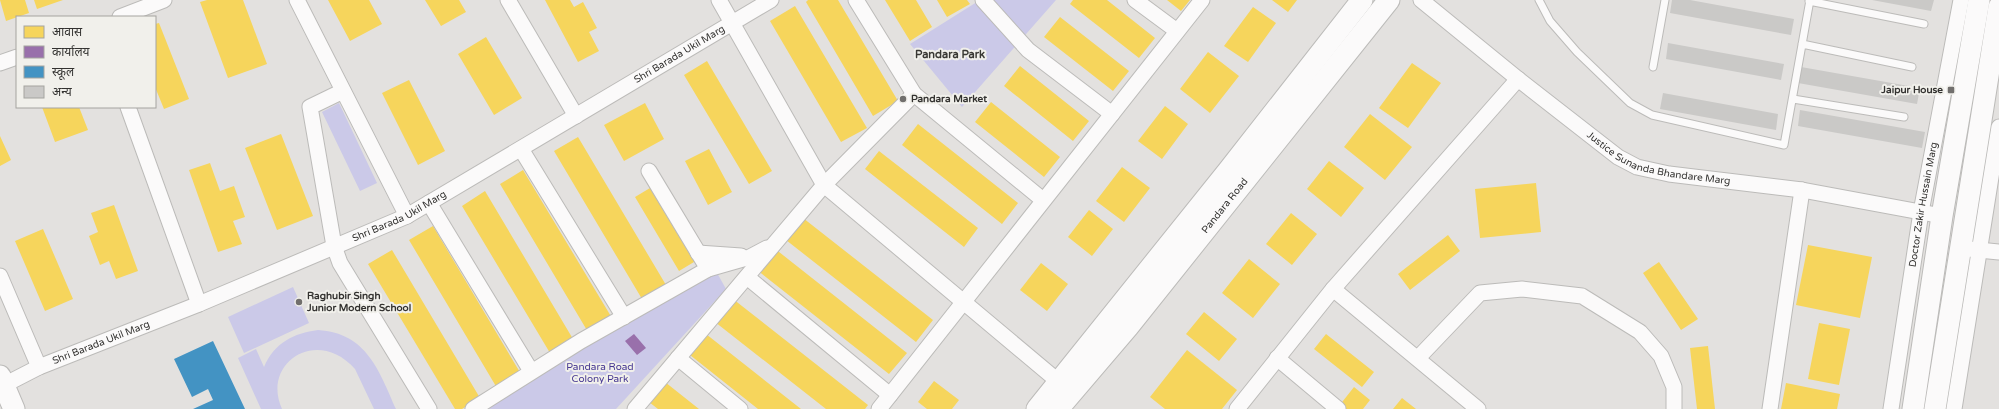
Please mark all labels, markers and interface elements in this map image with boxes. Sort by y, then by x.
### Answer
legend [16,16,156,108]
street label: Shri Barada Ukil Marg [632,23,727,86]
text: आवास [52,25,83,39]
text: कार्यालय [52,45,91,59]
district label: Pandara Park [915,48,985,61]
text: स्कूल [52,65,75,80]
place label: Jaipur House [1880,84,1943,96]
text: अन्य [52,85,73,99]
marker: Jaipur House [1946,85,1956,95]
place label: Pandara Market [911,93,987,105]
marker: Pandara Market [898,94,908,104]
street label: Justice Sunanda Bhandare Marg [1584,129,1731,187]
street label: Doctor Zakir Hussain Marg [1907,141,1940,268]
street label: Pandara Road [1199,176,1251,236]
street label: Shri Barada Ukil Marg [350,188,448,244]
place label: Raghubir Singh Junior Modern School [306,290,411,314]
marker: Raghubir Singh Junior Modern School [294,297,304,307]
street label: Shri Barada Ukil Marg [51,318,151,367]
park label: Pandara Road Colony Park [566,361,634,385]

